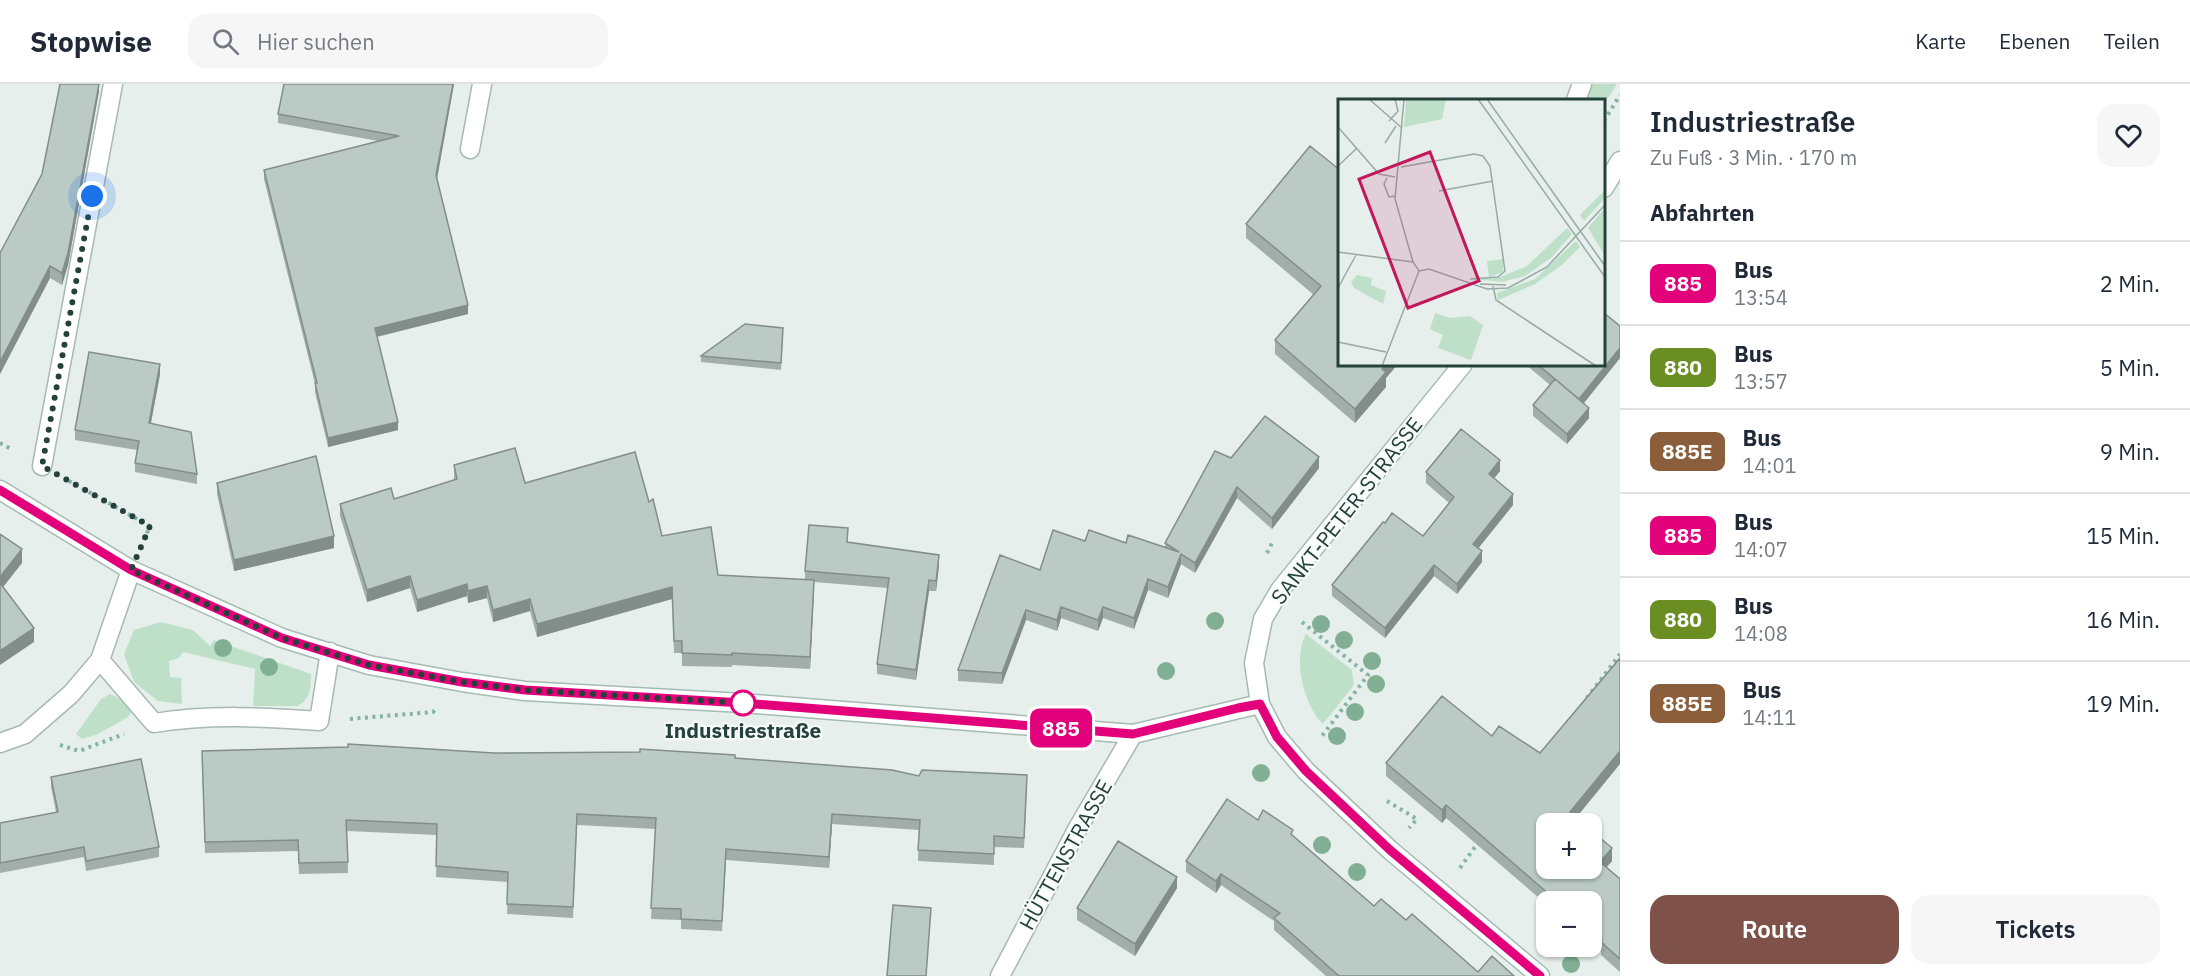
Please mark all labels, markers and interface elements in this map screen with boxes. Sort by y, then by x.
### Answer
search box [188,14,608,68]
text: Stopwise [30,23,152,60]
icon: search [209,25,242,58]
text: Hier suchen [257,27,375,56]
text: Karte [1915,27,1966,55]
text: Ebenen [1999,27,2070,55]
text: Teilen [2103,27,2160,55]
inset map [1338,99,1605,366]
text: Industriestraße [1650,103,1855,140]
button: heart [2097,104,2160,167]
text: Zu Fuß · 3 Min. · 170 m [1650,144,1857,171]
your location [77,181,107,211]
text: Abfahrten [1650,198,1755,227]
text: Bus [1734,255,1773,284]
text: 885 [1664,269,1702,297]
text: 2 Min. [2100,269,2160,298]
text: 13:54 [1734,284,1788,311]
text: Bus [1734,339,1773,368]
text: 880 [1664,353,1702,381]
text: 5 Min. [2100,353,2160,382]
text: 13:57 [1734,368,1788,395]
street label: SANKT-PETER-STRASSE [1264,411,1428,610]
text: Bus [1743,423,1781,452]
text: 885E [1662,437,1713,465]
text: 9 Min. [2100,437,2160,466]
text: 14:01 [1743,452,1796,479]
text: Bus [1734,507,1773,536]
text: 885 [1664,521,1702,549]
text: 15 Min. [2087,521,2160,550]
text: 14:07 [1734,536,1788,563]
text: Bus [1734,591,1773,620]
text: 880 [1664,605,1702,633]
text: 16 Min. [2087,605,2160,634]
text: 14:08 [1734,620,1788,647]
text: Bus [1743,675,1781,704]
text: 885E [1662,689,1713,717]
text: 19 Min. [2087,689,2160,718]
marker: Industriestraße [730,690,756,716]
text: 14:11 [1743,704,1796,731]
line badge: 885 [1026,708,1096,748]
text: 885 [1042,714,1080,742]
place label: Industriestraße [665,716,822,744]
street label: HÜTTENSTRASSE [1012,774,1118,935]
map controls [1536,813,1602,957]
button: + [1536,813,1602,879]
button: − [1536,891,1602,957]
button: Route [1650,895,1899,964]
button: Tickets [1911,895,2160,964]

